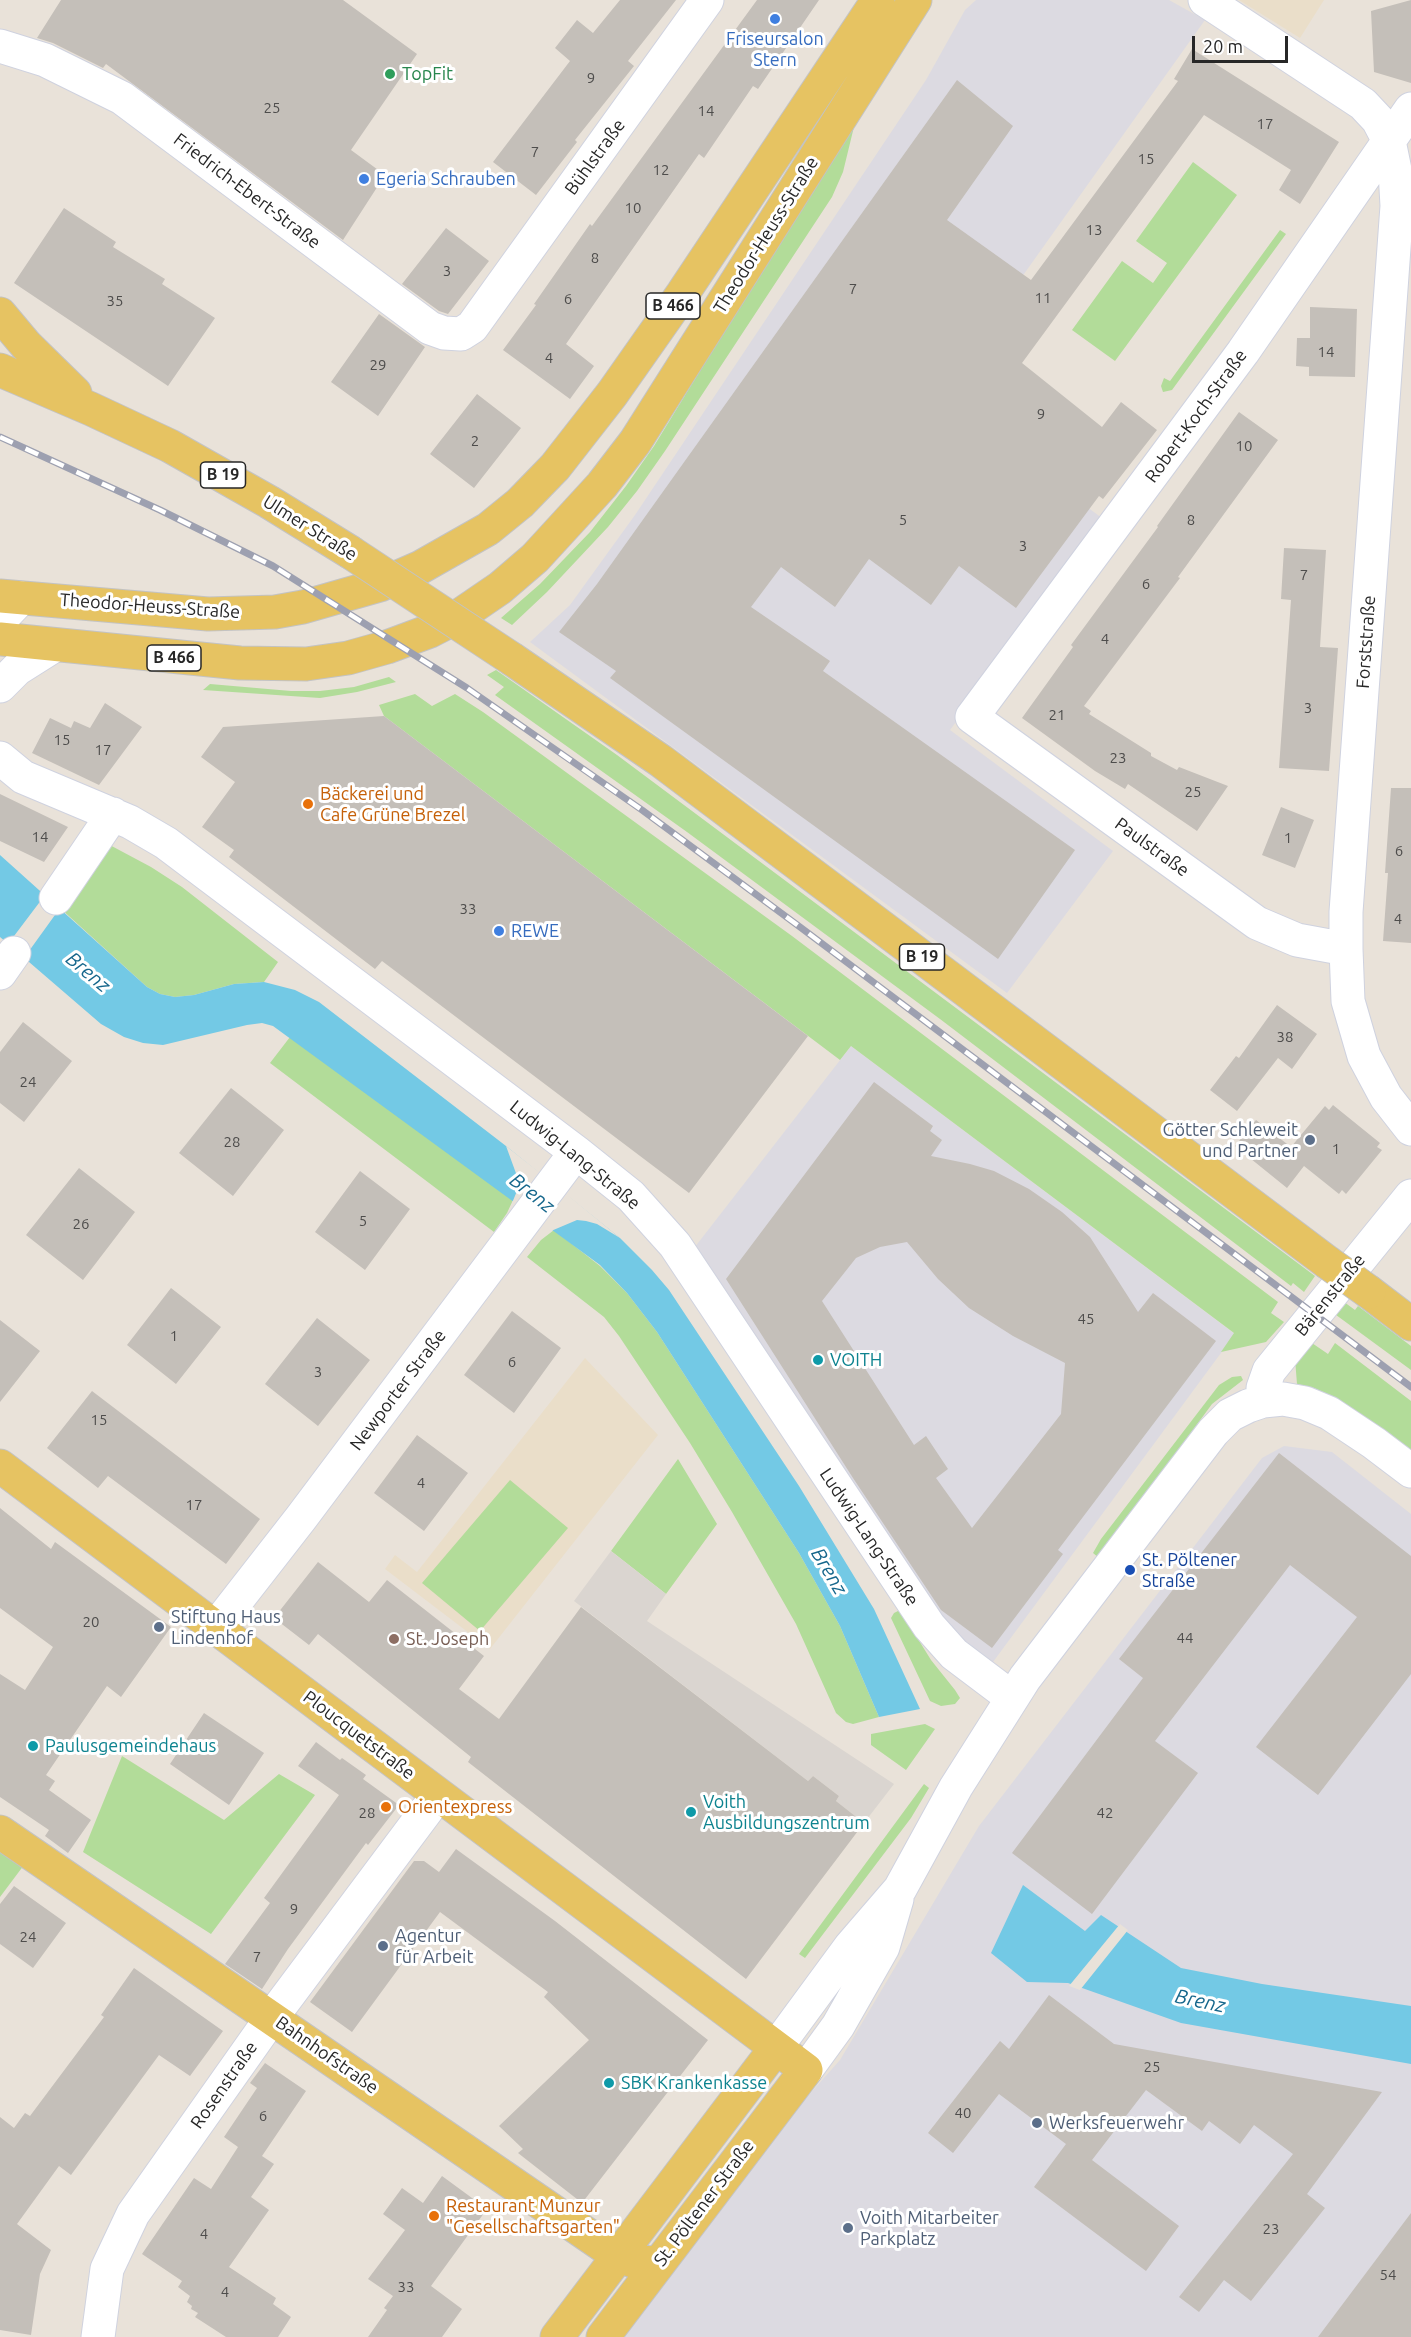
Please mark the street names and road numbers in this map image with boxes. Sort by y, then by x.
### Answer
street label: Bühlstraße [560,115,630,199]
street label: Friedrich-Ebert-Straße [169,129,325,253]
street label: Theodor-Heuss-Straße [709,153,823,317]
road number: B 466 [646,293,700,319]
street label: Robert-Koch-Straße [1140,345,1252,487]
road number: B 19 [200,462,246,488]
street label: Ulmer Straße [259,491,361,565]
street label: Theodor-Heuss-Straße [59,589,241,623]
street label: Forststraße [1352,595,1380,689]
road number: B 466 [147,645,201,671]
street label: Paulstraße [1111,813,1193,881]
road number: B 19 [900,944,944,970]
street label: Ludwig-Lang-Straße [505,1096,645,1214]
street label: Bärenstraße [1290,1250,1370,1340]
street label: Newporter Straße [345,1325,451,1455]
street label: Ludwig-Lang-Straße [815,1464,923,1610]
street label: Ploucquetstraße [299,1686,419,1784]
street label: Bahnhofstraße [271,2012,383,2098]
street label: Rosenstraße [186,2037,262,2133]
street label: St. Pöltener Straße [649,2136,759,2270]

